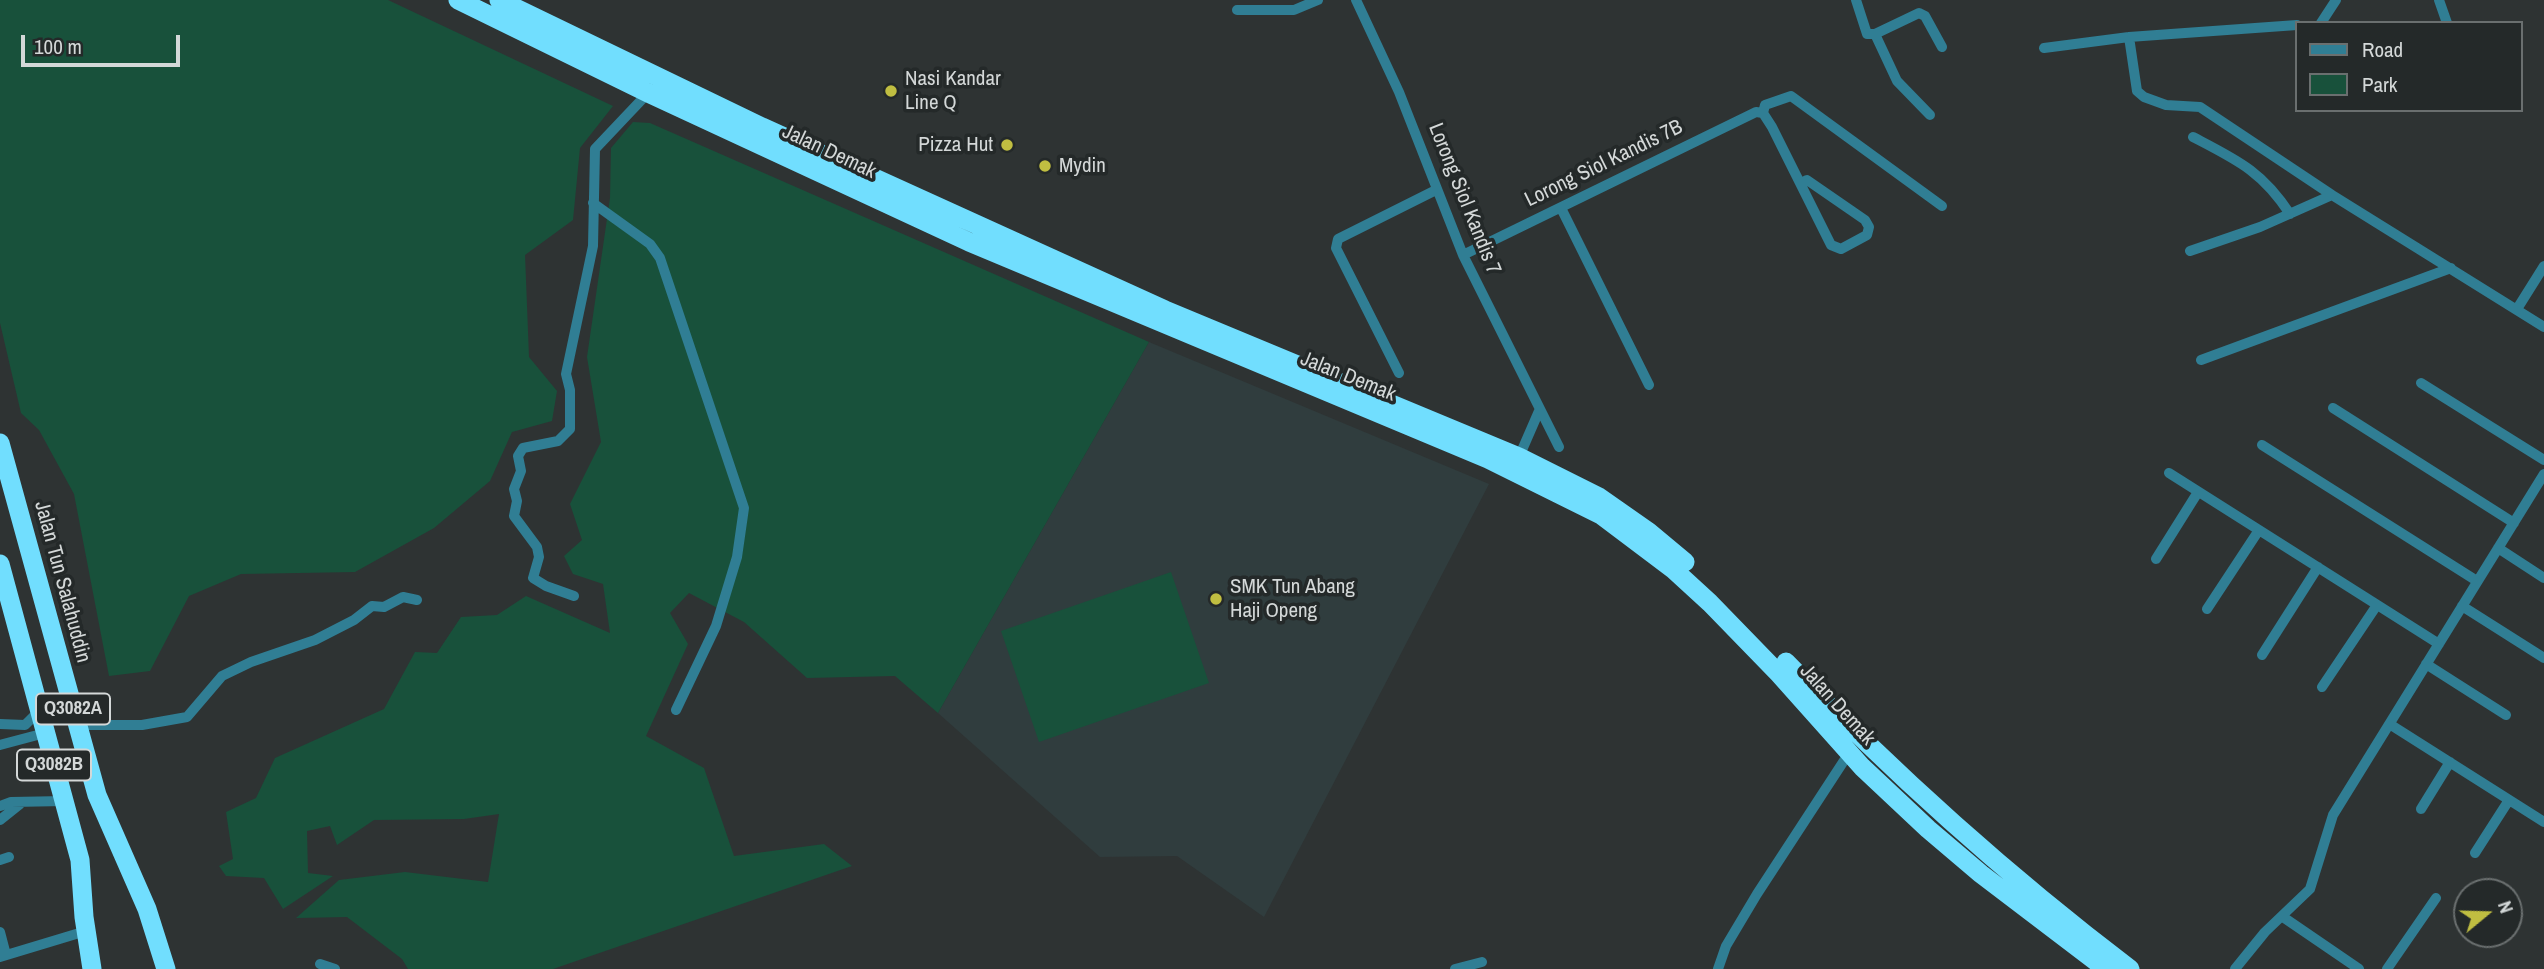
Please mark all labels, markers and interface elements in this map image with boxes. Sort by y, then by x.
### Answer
scale bar [24,21,184,65]
legend [2296,21,2523,112]
text: 100 m [34,32,82,61]
text: Road [2362,35,2403,64]
place label: Nasi Kandar Line Q [905,66,1001,116]
text: Park [2362,70,2397,99]
marker: Nasi Kandar Line Q [883,83,899,99]
street label: Lorong Siol Kandis 7B [1521,115,1687,213]
street label: Jalan Demak [778,119,880,185]
street label: Lorong Siol Kandis 7 [1422,120,1506,278]
place label: Pizza Hut [918,132,993,158]
marker: Pizza Hut [999,137,1015,153]
place label: Mydin [1059,153,1106,179]
marker: Mydin [1037,158,1053,174]
street label: Jalan Demak [1297,346,1399,408]
street label: Jalan Tun Salahuddin [28,499,96,665]
place label: SMK Tun Abang Haji Openg [1230,574,1355,624]
marker: SMK Tun Abang Haji Openg [1208,591,1224,607]
street label: Jalan Demak [1794,659,1880,751]
road number: Q3082A [36,694,110,724]
road number: Q3082B [17,750,91,780]
north arrow [2453,878,2523,948]
text: N [2492,897,2520,916]

